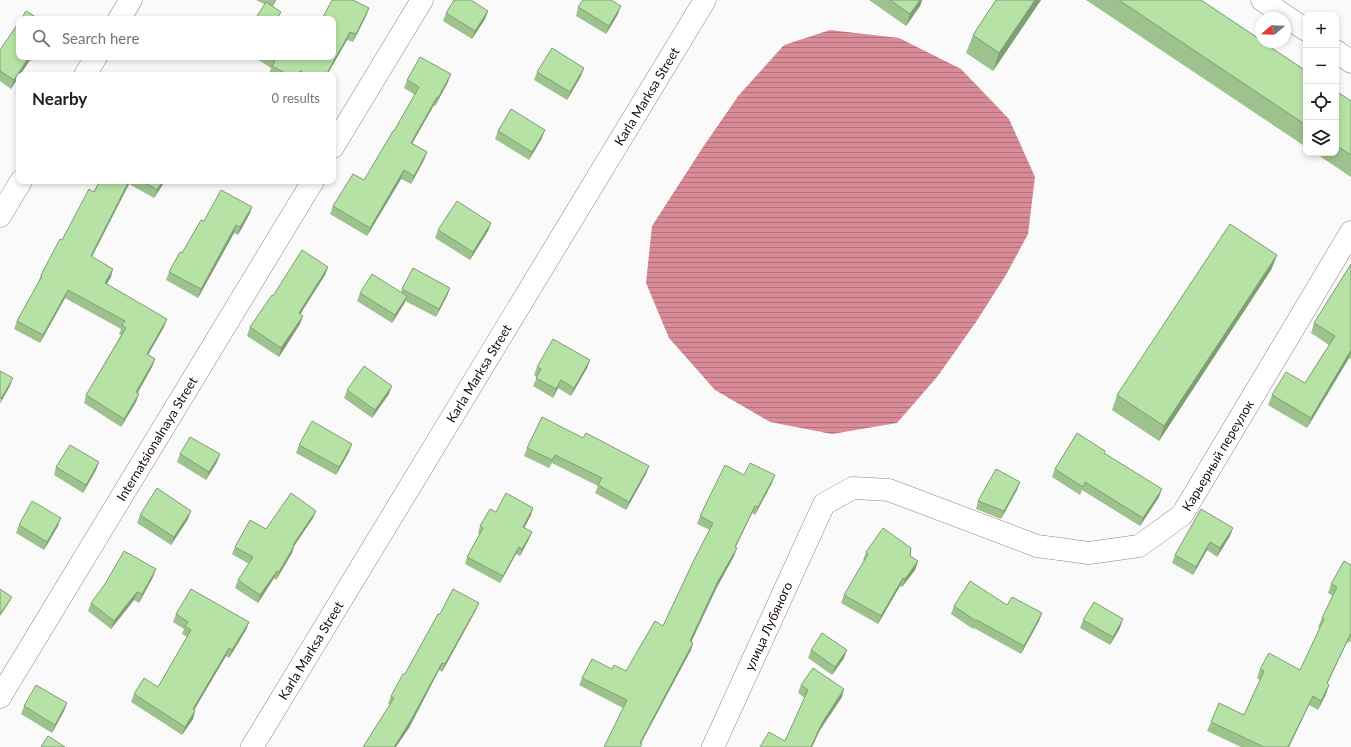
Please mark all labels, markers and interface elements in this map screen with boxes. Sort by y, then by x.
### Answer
north arrow [1255,12,1291,48]
map controls [1303,12,1339,156]
button: + [1303,12,1339,48]
search box [16,16,336,60]
icon: search [30,27,52,49]
text: Search here [62,29,139,47]
street label: Karla Marksa Street [611,44,683,148]
button: − [1303,48,1339,84]
button: locate [1303,84,1339,120]
text: Nearby [32,88,87,109]
text: 0 results [272,90,320,106]
button: layers [1303,120,1339,156]
street label: Karla Marksa Street [443,321,515,425]
street label: Internatsionalnaya Street [113,373,201,504]
street label: Карьерный переулок [1178,397,1257,514]
street label: улица Лубяного [741,579,795,673]
street label: Karla Marksa Street [275,598,347,702]

